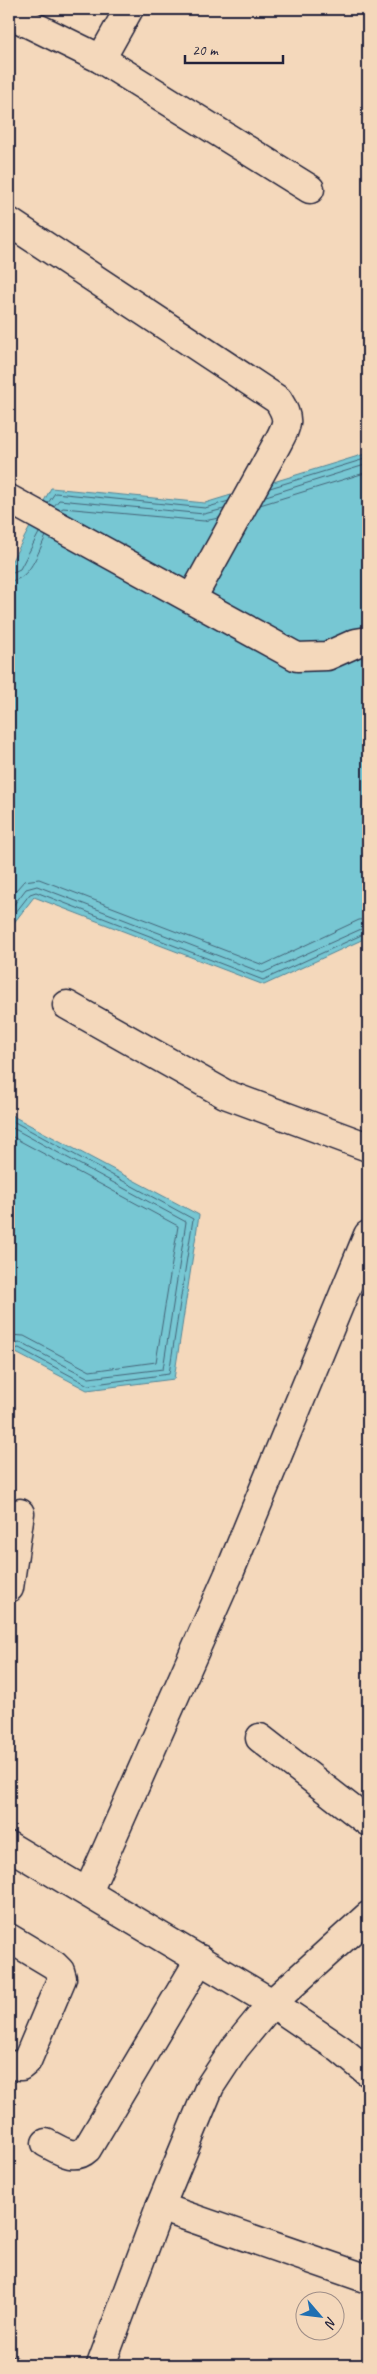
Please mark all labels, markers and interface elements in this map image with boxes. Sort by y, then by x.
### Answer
scale bar [185,32,282,64]
text: 20 m [192,41,219,60]
north arrow [294,2292,344,2342]
text: N [320,2314,341,2332]

